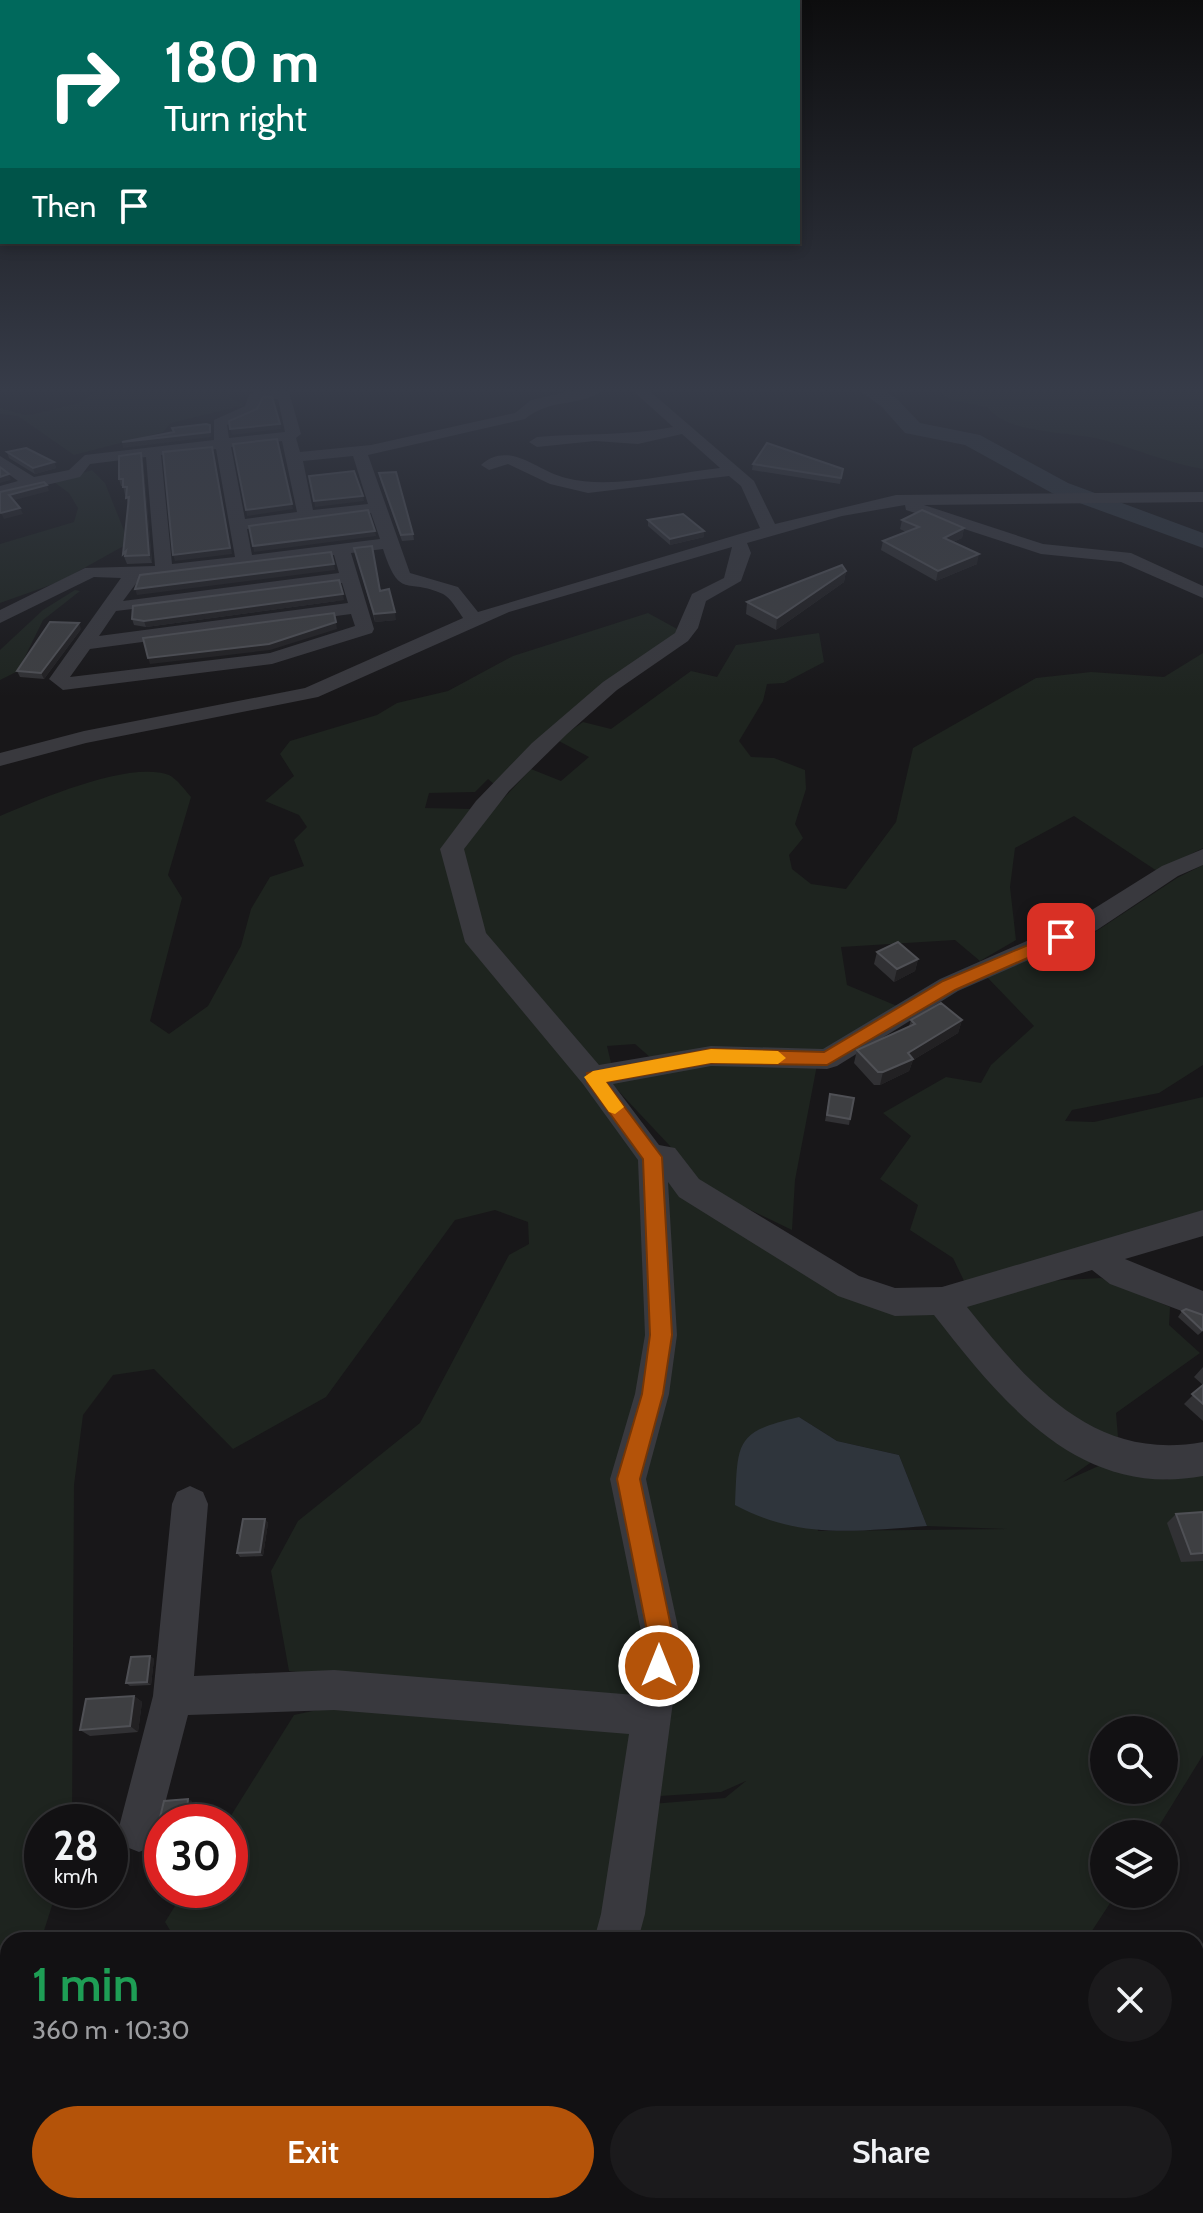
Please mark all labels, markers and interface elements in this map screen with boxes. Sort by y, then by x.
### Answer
text: 180 m [164,28,319,96]
icon: right [32,32,136,136]
text: Turn right [164,96,307,140]
icon: arrive [112,184,156,228]
text: Then [32,188,96,225]
pin [1027,903,1095,971]
icon: arrive [1039,915,1083,959]
position arrow [617,1624,701,1708]
map controls [1090,1716,1178,1908]
button: search [1090,1716,1178,1804]
speed limit sign: 30 [144,1804,248,1908]
button: layers [1090,1820,1178,1908]
text: 28 [53,1821,99,1870]
text: km/h [54,1864,98,1888]
text: 1 min [32,1955,139,2013]
button: close [1088,1958,1172,2042]
text: 360 m · 10:30 [32,2014,190,2046]
button: Exit [32,2106,594,2198]
button: Share [610,2106,1172,2198]

